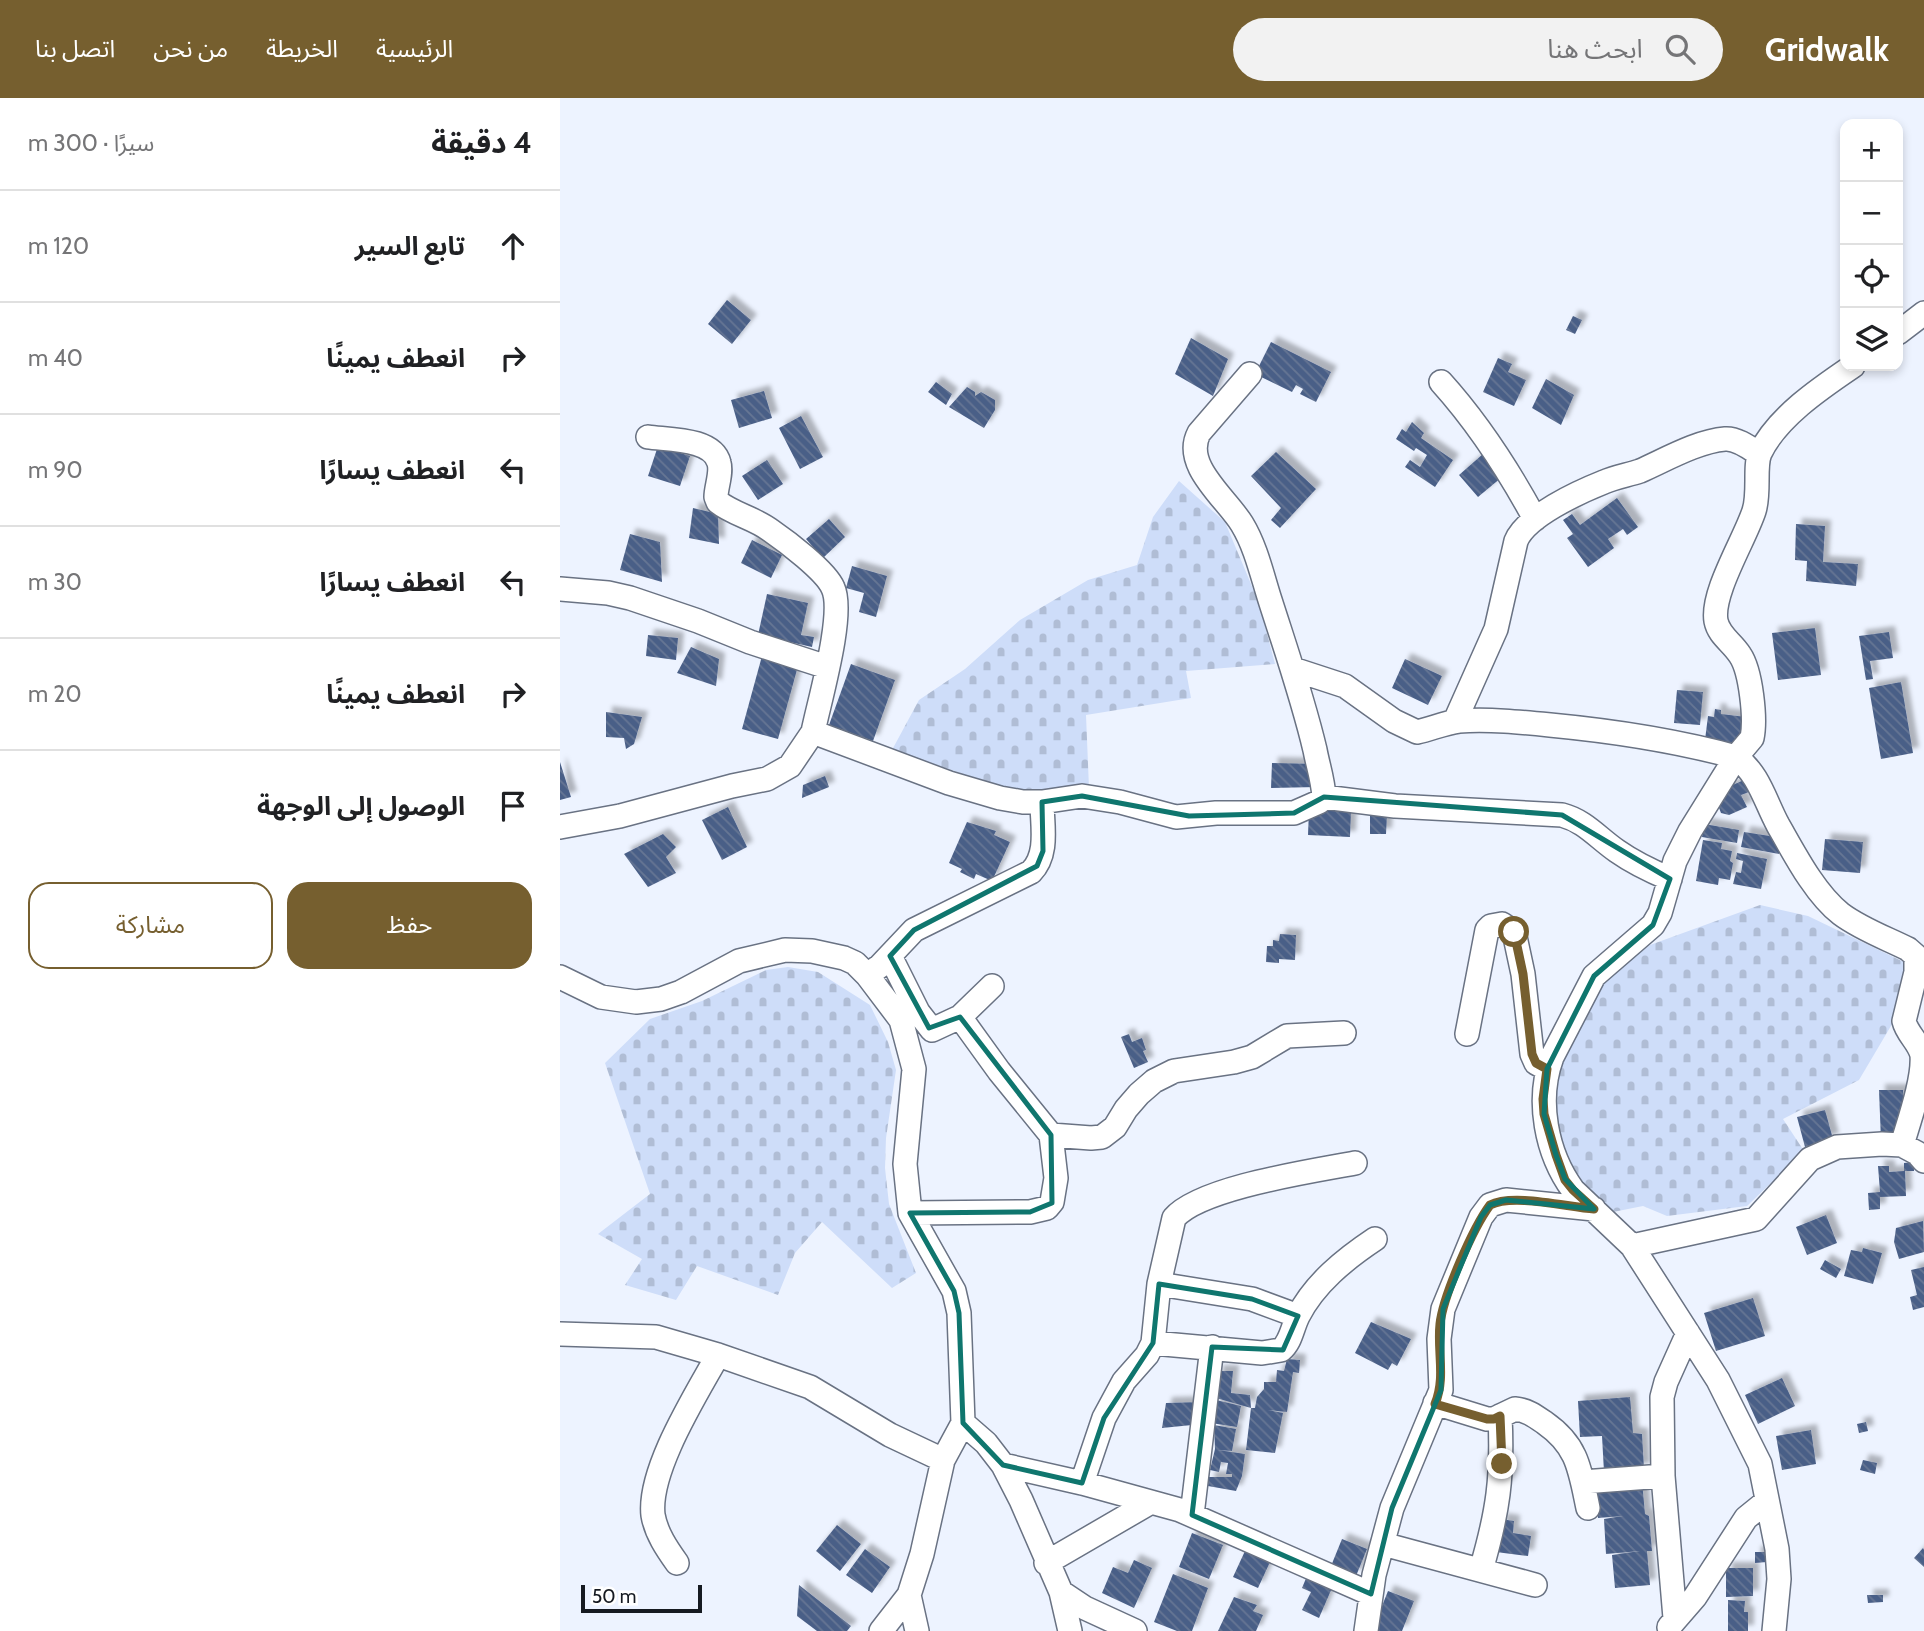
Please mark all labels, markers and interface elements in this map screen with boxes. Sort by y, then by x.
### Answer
search box [1233,18,1723,81]
text: Gridwalk [1765,29,1889,69]
icon: search [1661,30,1699,68]
text: ابحث هنا [1547,33,1643,65]
text: اتصل بنا [35,34,115,63]
text: من نحن [153,34,228,63]
text: الخريطة [266,34,338,63]
text: الرئيسية [376,34,453,63]
map controls [1840,119,1903,371]
button: + [1840,119,1903,182]
text: 4 دقيقة [431,124,532,161]
text: سيرًا · 300 m [28,129,154,157]
button: − [1840,182,1903,245]
icon: ahead [494,227,532,265]
text: تابع السير [355,230,465,262]
text: 120 m [28,232,89,260]
button: locate [1840,245,1903,308]
button: layers [1840,308,1903,371]
icon: right [494,339,532,377]
text: انعطف يمينًا [326,342,465,374]
text: 40 m [28,344,83,372]
icon: left [494,451,532,489]
text: انعطف يسارًا [319,454,465,486]
text: 90 m [28,456,82,484]
icon: left [494,563,532,601]
text: انعطف يسارًا [319,566,465,598]
text: 30 m [28,568,82,596]
icon: right [494,675,532,713]
text: انعطف يمينًا [326,678,465,710]
text: 20 m [28,680,81,708]
icon: arrive [494,787,532,825]
text: الوصول إلى الوجهة [257,790,465,822]
button: مشاركة [28,882,273,969]
button: حفظ [287,882,532,969]
route start [1498,916,1529,947]
route end [1486,1448,1517,1479]
scale bar [581,1582,702,1614]
text: 50 m [592,1585,636,1608]

